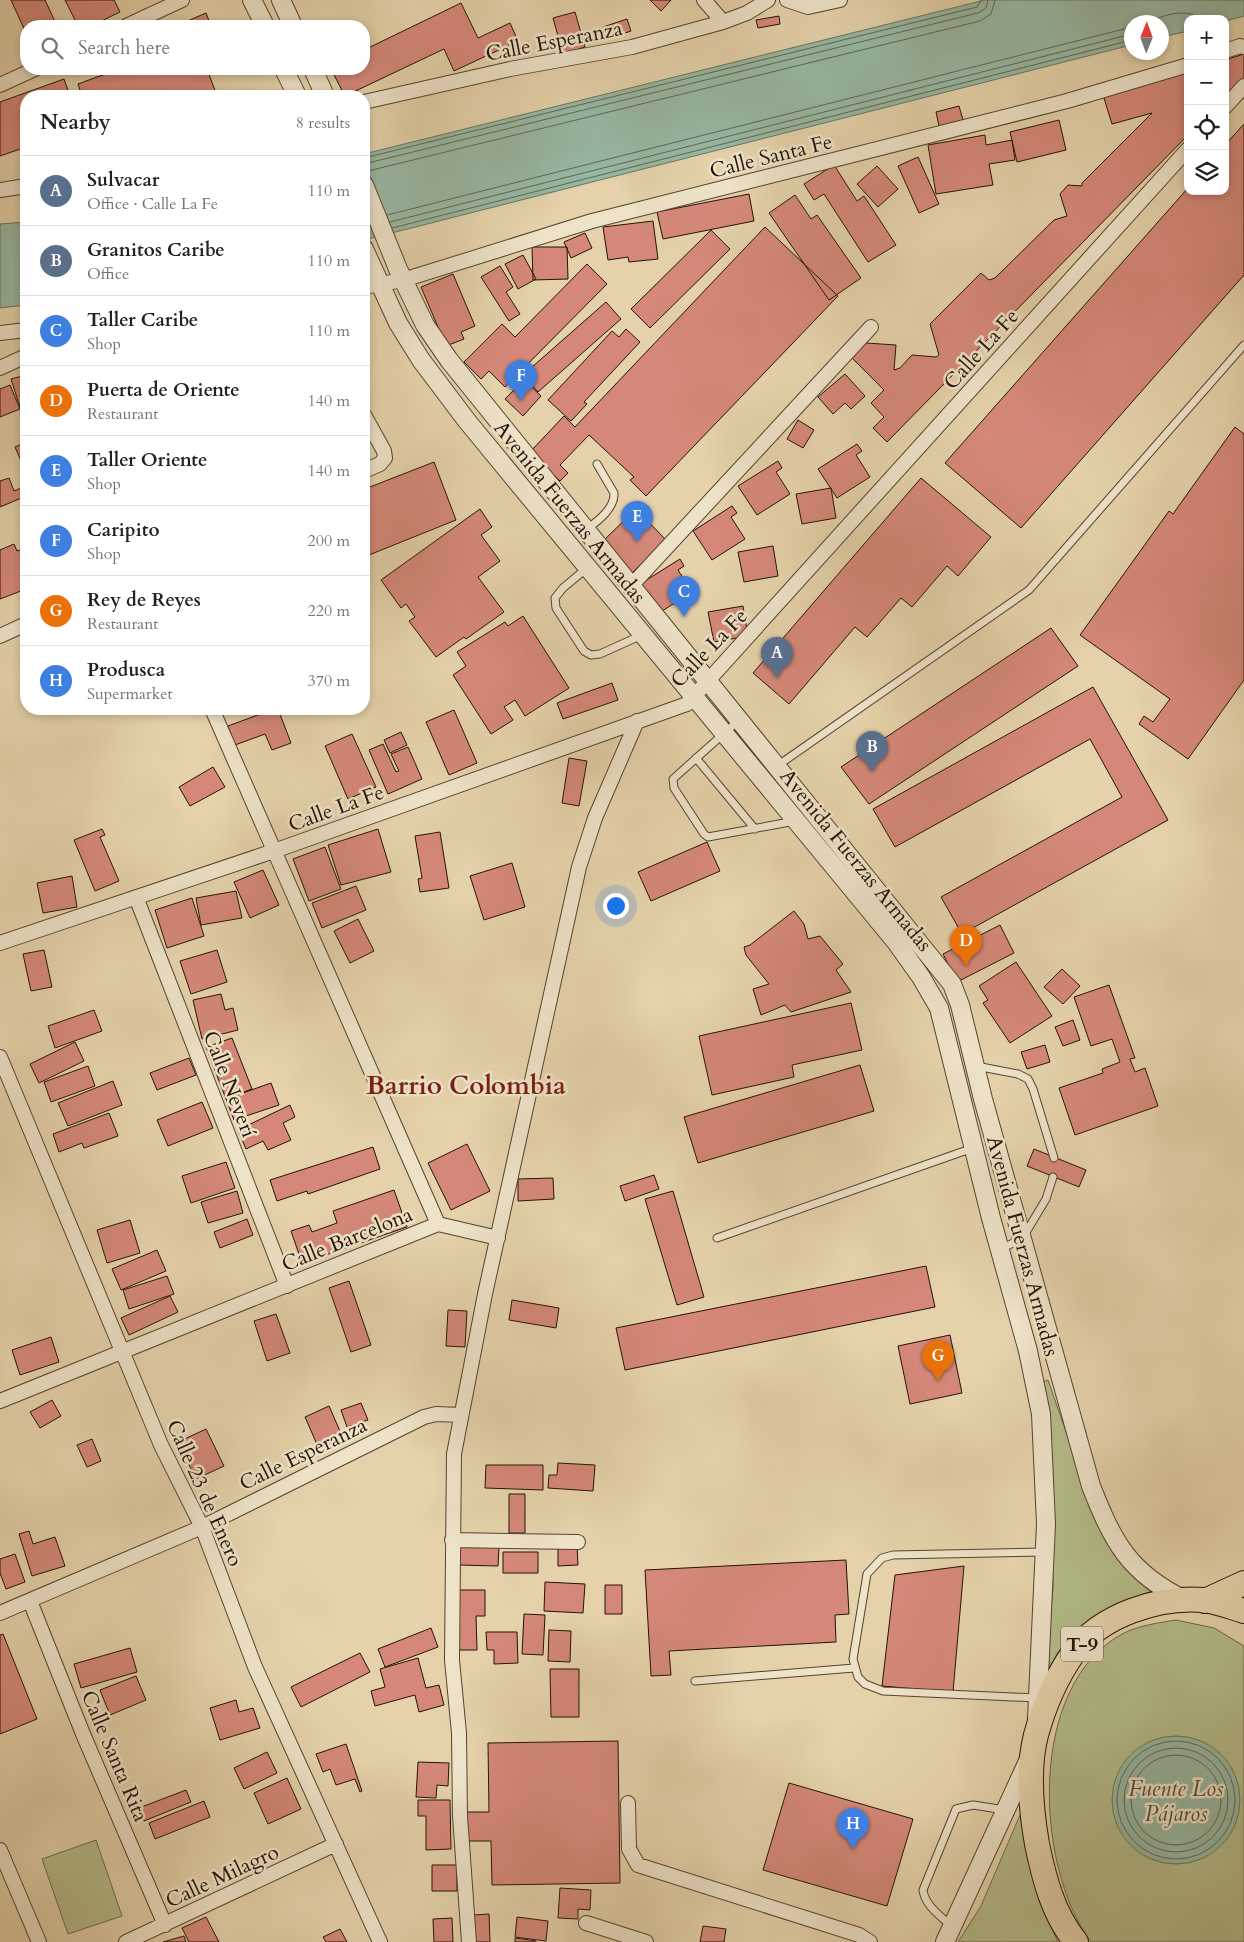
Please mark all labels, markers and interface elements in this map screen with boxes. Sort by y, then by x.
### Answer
street label: Calle Esperanza [483,14,625,69]
north arrow [1124,15,1169,60]
map controls [1184,15,1229,195]
button: + [1184,15,1229,60]
search box [20,20,370,75]
icon: search [38,34,66,62]
text: Search here [78,35,170,61]
button: − [1184,60,1229,105]
button: locate [1184,105,1229,150]
text: Nearby [40,108,111,137]
text: 8 results [296,112,350,134]
street label: Calle Santa Fe [707,127,835,186]
button: layers [1184,150,1229,195]
text: Sulvacar [87,167,160,193]
text: A [50,180,62,202]
text: 110 m [308,180,350,202]
text: Office · Calle La Fe [87,193,218,215]
text: Granitos Caribe [87,237,225,263]
text: B [50,250,62,272]
text: 110 m [308,250,350,272]
text: Office [87,263,129,285]
street label: Calle La Fe [937,303,1026,396]
text: Taller Caribe [87,307,198,333]
text: C [50,320,62,342]
text: 110 m [308,320,350,342]
text: Shop [87,333,121,355]
pin: F [505,360,537,401]
text: Puerta de Oriente [87,377,240,403]
text: D [49,390,63,412]
text: 140 m [308,390,350,412]
text: Restaurant [87,403,158,425]
street label: Avenida Fuerzas Armadas [487,415,652,610]
text: Taller Oriente [87,447,207,473]
text: E [51,460,61,482]
text: 140 m [308,460,350,482]
text: Shop [87,473,121,495]
pin: E [621,501,653,542]
text: Caripito [87,517,160,543]
text: F [51,530,61,552]
text: 200 m [308,530,350,552]
text: Shop [87,543,121,565]
pin: C [668,576,700,617]
text: Rey de Reyes [87,587,201,613]
text: G [49,600,63,622]
text: 220 m [308,600,350,622]
street label: Calle La Fe [664,602,754,694]
text: Restaurant [87,613,158,635]
pin: A [761,637,793,678]
text: Produsca [87,657,165,683]
text: H [49,670,63,692]
text: 370 m [308,670,350,692]
text: Supermarket [87,683,173,705]
pin: B [856,731,888,772]
street label: Avenida Fuerzas Armadas [773,763,938,958]
street label: Calle La Fe [284,778,388,839]
your location [603,893,629,919]
pin: D [950,925,982,966]
street label: Calle Neverí [196,1027,263,1142]
district label: Barrio Colombia [366,1068,566,1103]
street label: Avenida Fuerzas Armadas [979,1133,1066,1360]
street label: Calle Barcelona [277,1200,417,1279]
pin: G [922,1340,954,1381]
street label: Calle Esperanza [234,1411,372,1498]
street label: Calle 23 de Enero [159,1415,250,1571]
road number: T-9 [1061,1626,1103,1662]
street label: Calle Santa Rita [74,1686,155,1826]
water label: Fuente Los Pájaros [1129,1774,1224,1829]
pin: H [837,1808,869,1849]
street label: Calle Milagro [161,1838,284,1915]

